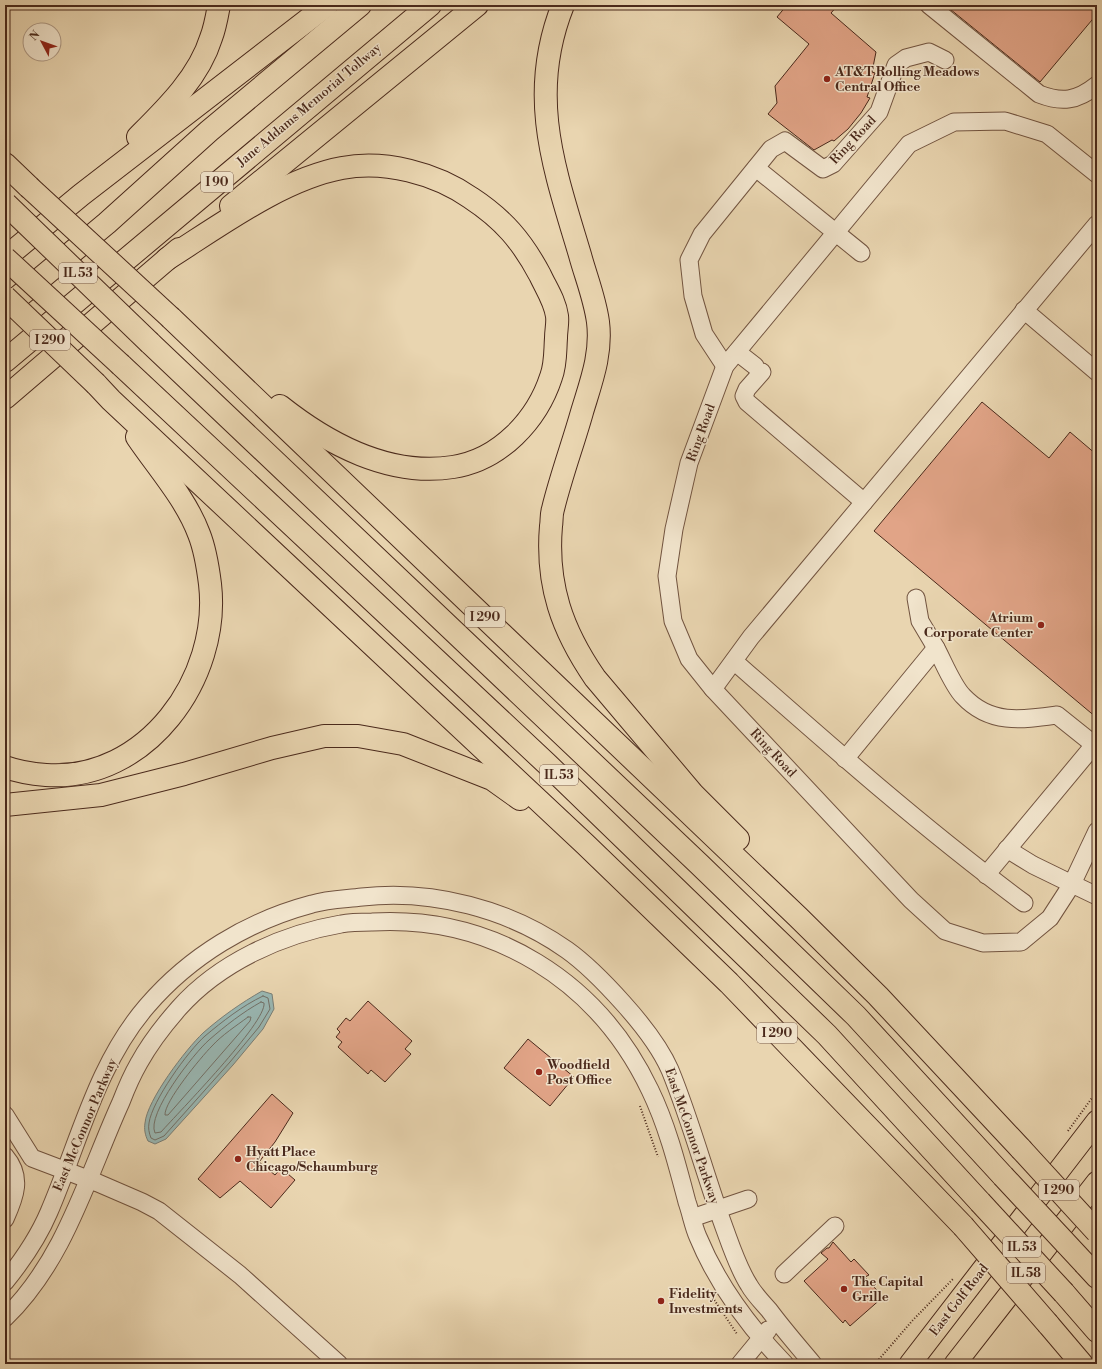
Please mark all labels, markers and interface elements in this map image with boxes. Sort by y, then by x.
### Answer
north arrow [22,22,62,62]
text: N [27,28,44,44]
street label: Jane Addams Memorial Tollway [233,39,385,171]
place label: AT&T Rolling Meadows Central Office [834,64,980,95]
marker: AT&T Rolling Meadows Central Office [822,74,832,84]
street label: Ring Road [826,112,880,168]
road number: I 90 [201,172,233,192]
road number: IL 53 [59,263,97,283]
road number: I 290 [30,330,70,350]
street label: Ring Road [683,401,719,464]
road number: I 290 [465,607,505,627]
place label: Atrium Corporate Center [924,610,1033,641]
marker: Atrium Corporate Center [1036,620,1046,630]
street label: Ring Road [746,725,800,781]
road number: IL 53 [540,765,578,785]
road number: I 290 [757,1023,797,1043]
street label: East McConnor Parkway [50,1055,121,1194]
place label: Woodfield Post Office [546,1057,612,1088]
street label: East McConnor Parkway [661,1066,723,1207]
marker: Woodfield Post Office [534,1067,544,1077]
place label: Hyatt Place Chicago/Schaumburg [246,1144,378,1175]
marker: Hyatt Place Chicago/Schaumburg [233,1154,243,1164]
road number: I 290 [1039,1180,1079,1200]
road number: IL 53 [1003,1237,1041,1257]
street label: East Golf Road [926,1260,992,1339]
road number: IL 58 [1007,1263,1045,1283]
place label: The Capital Grille [852,1274,924,1305]
marker: The Capital Grille [839,1284,849,1294]
place label: Fidelity Investments [669,1286,743,1317]
marker: Fidelity Investments [656,1296,666,1306]

